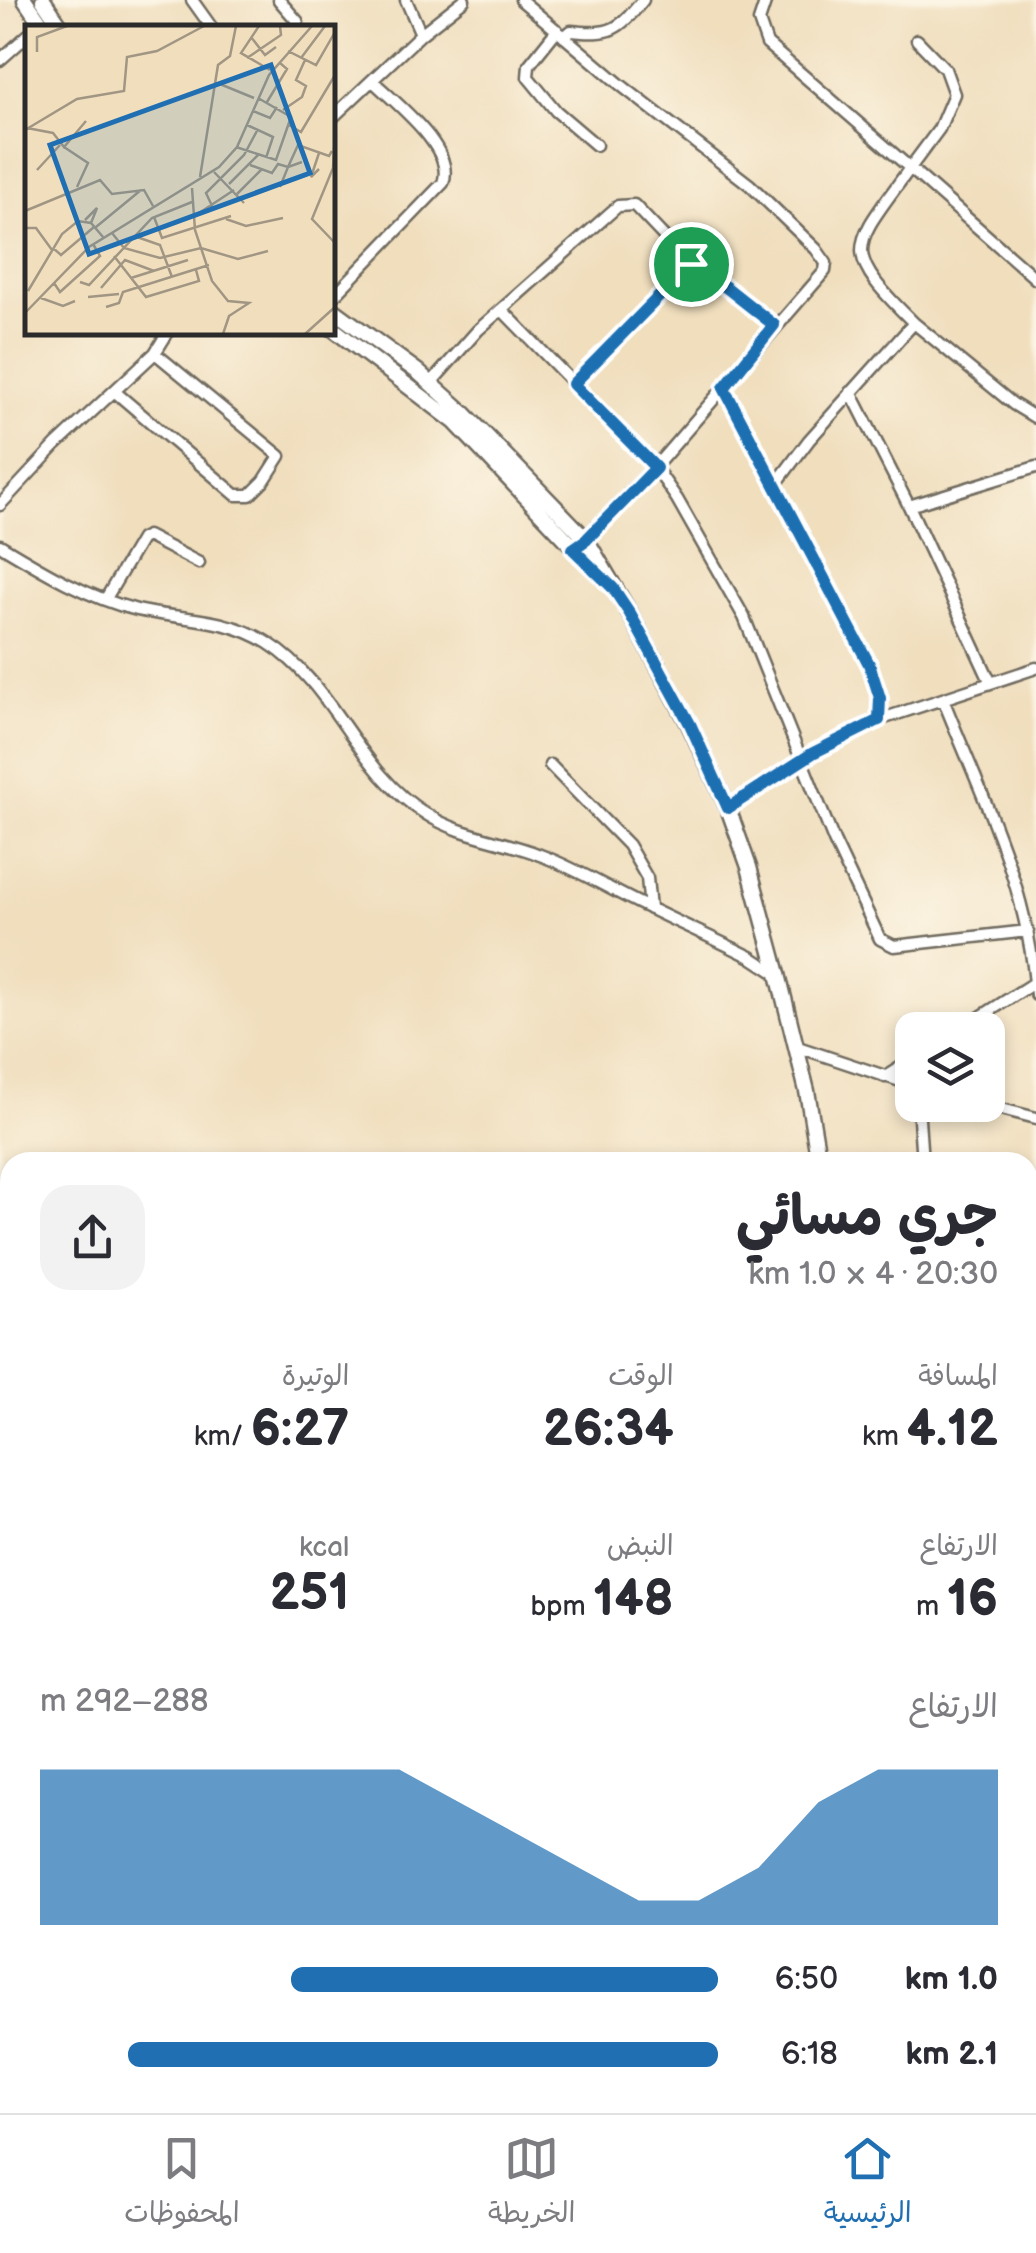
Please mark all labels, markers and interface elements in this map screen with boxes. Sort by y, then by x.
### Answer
inset map [25,25,335,335]
pin [649,222,734,307]
icon: arrive [664,237,719,292]
map controls [895,1012,1005,1122]
button: layers [895,1012,1005,1122]
text: جري مسائي [736,1184,998,1251]
button: share [40,1185,145,1290]
text: 20:30 · 4 × 1.0 km [748,1255,998,1294]
text: الوتيرة [282,1360,349,1393]
text: الوقت [608,1360,674,1393]
text: المسافة [918,1360,998,1393]
text: 6:27 [251,1400,349,1460]
text: 26:34 [543,1400,674,1460]
text: 4.12 [907,1400,998,1460]
text: /km [194,1420,251,1453]
text: km [862,1420,907,1453]
text: النبض [607,1530,674,1563]
text: الارتفاع [919,1530,998,1563]
text: kcal [299,1531,349,1564]
text: 251 [269,1564,349,1624]
text: 148 [593,1570,674,1630]
text: 16 [947,1570,998,1630]
text: bpm [530,1590,593,1623]
text: m [916,1590,947,1623]
text: 288–292 m [40,1682,209,1721]
text: الارتفاع [908,1688,998,1727]
text: 6:50 [775,1960,838,1999]
text: 1.0 km [905,1960,998,1999]
text: 6:18 [781,2035,838,2074]
text: 2.1 km [906,2035,998,2074]
tab: المحفوظات [124,2131,240,2237]
tab: الخريطة [488,2131,575,2237]
tab: الرئيسية [824,2131,912,2237]

